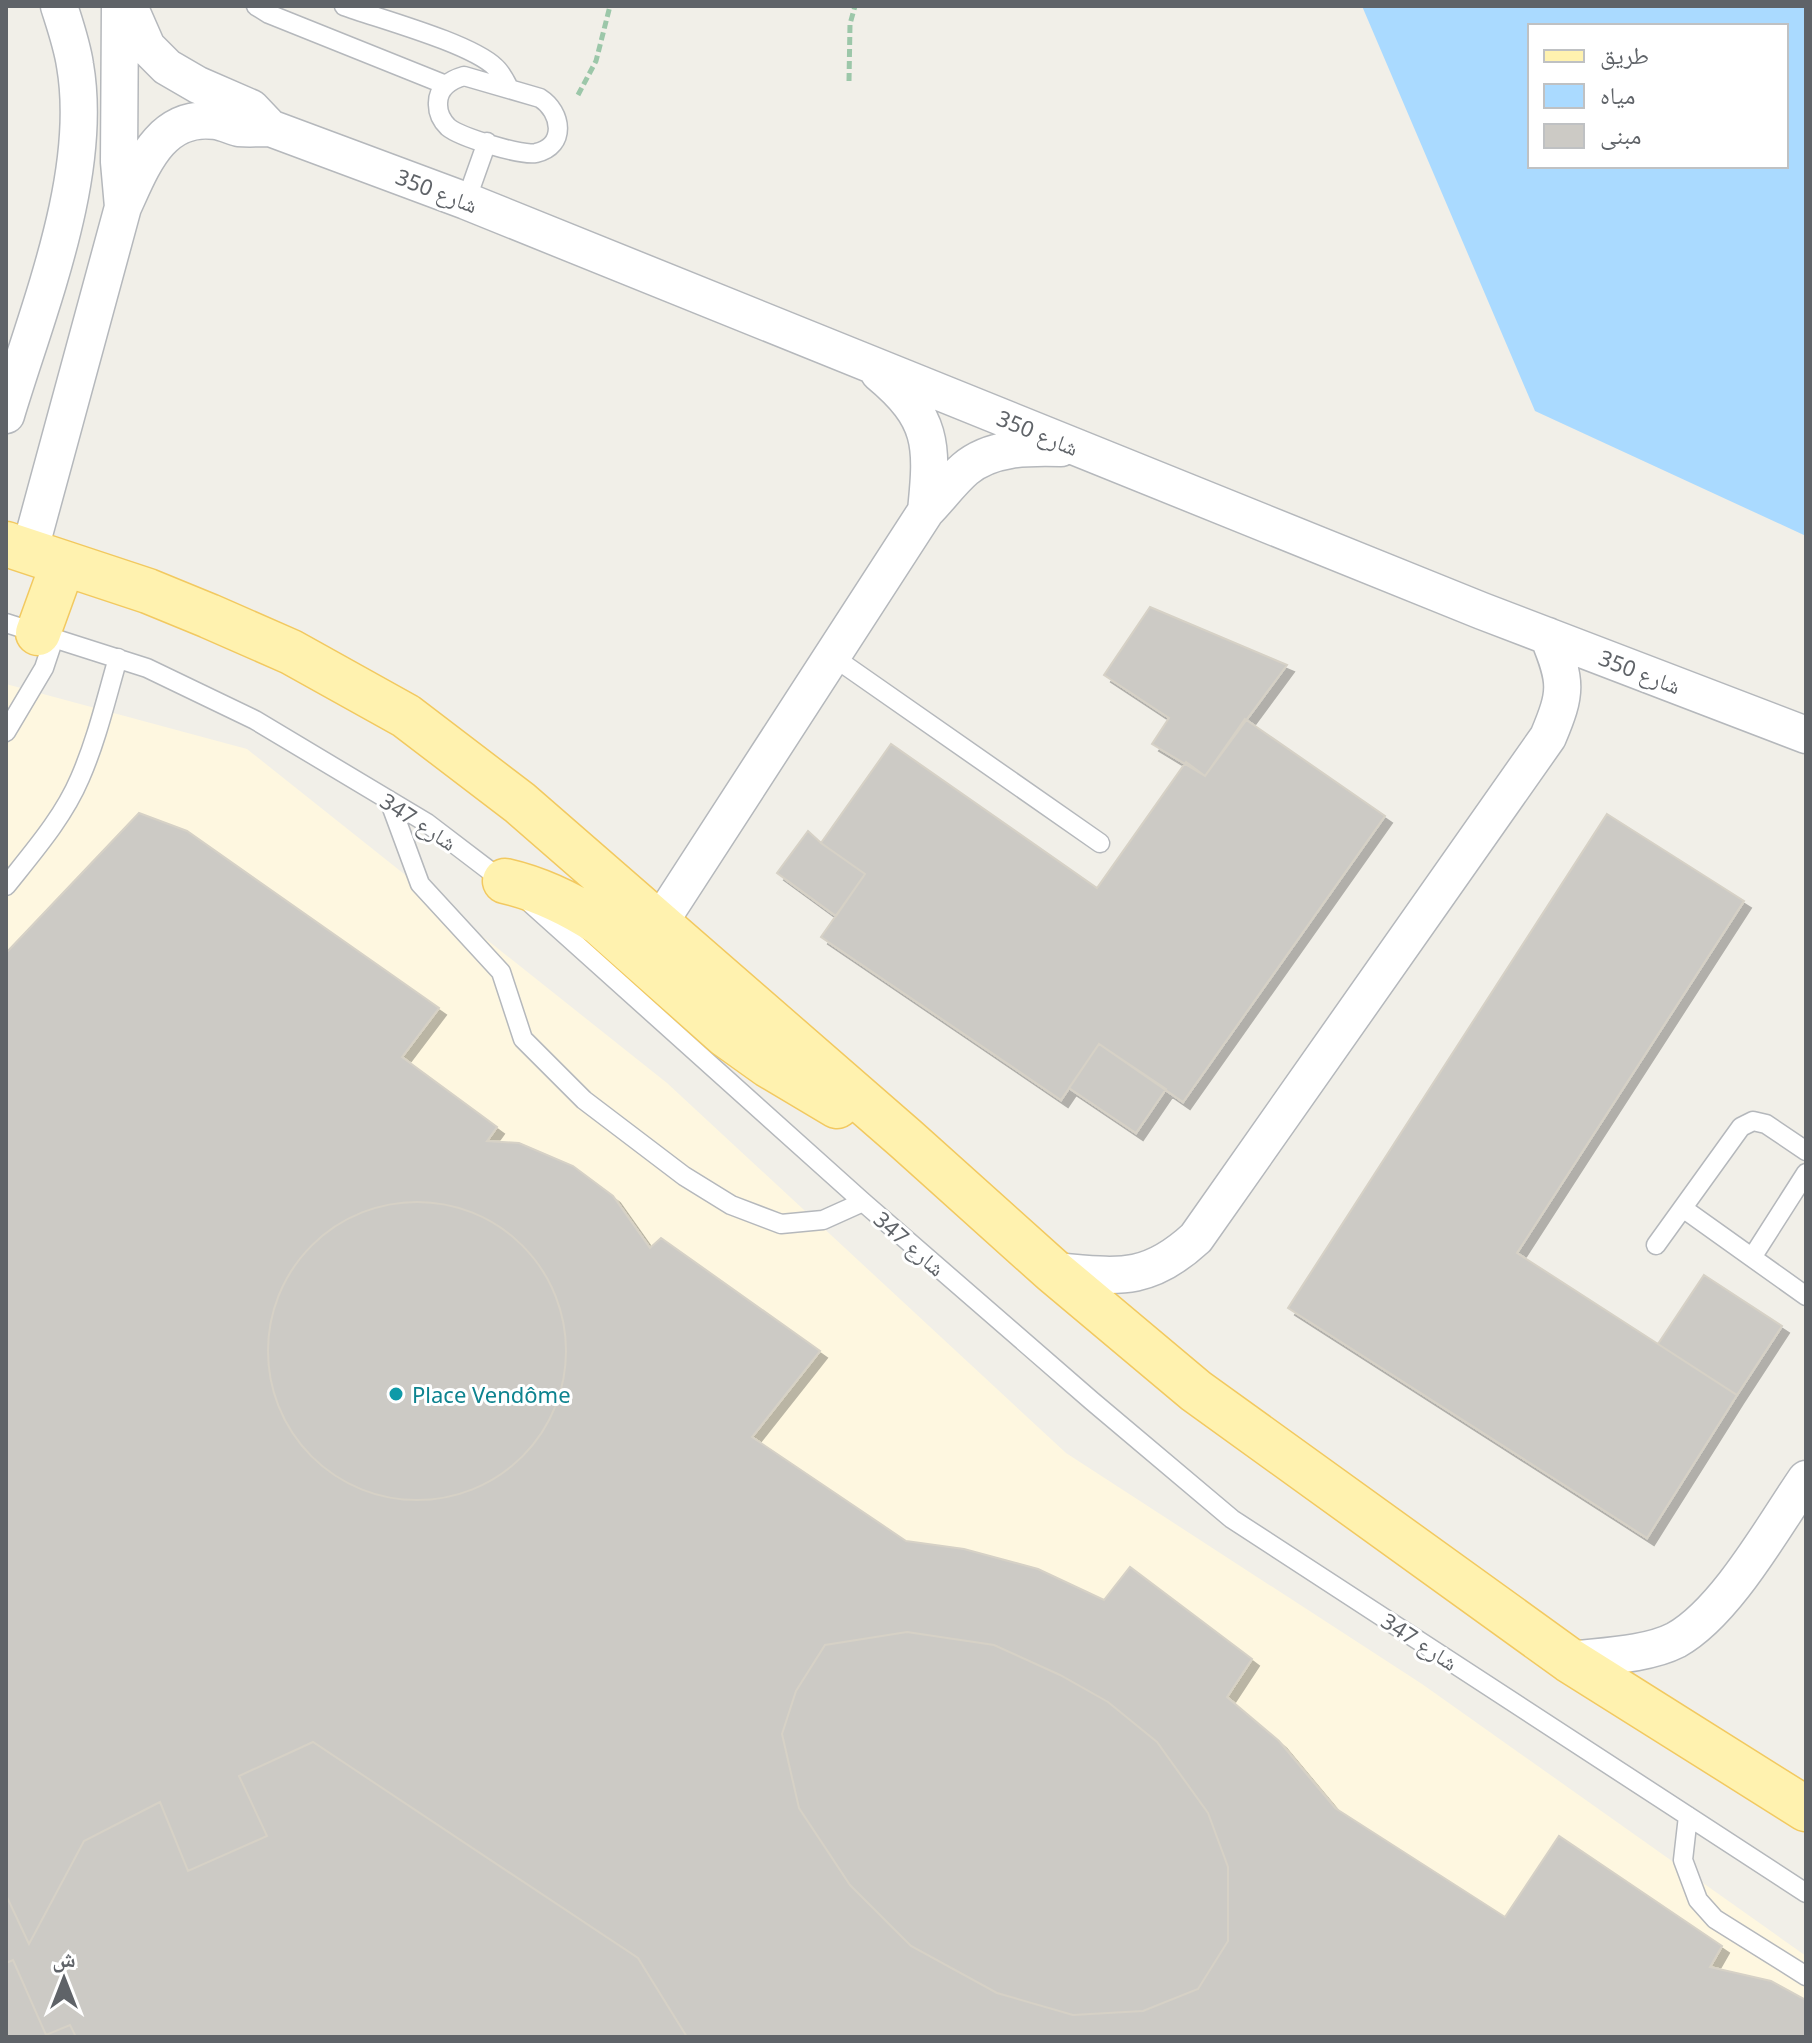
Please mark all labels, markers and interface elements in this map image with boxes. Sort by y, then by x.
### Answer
legend [1528,24,1788,168]
text: طريق [1600,38,1649,71]
text: مياه [1600,78,1635,111]
text: مبنى [1600,118,1641,151]
street label: شارع 350 [392,161,482,219]
street label: شارع 350 [993,402,1083,462]
street label: شارع 350 [1595,642,1685,700]
street label: شارع 347 [375,785,463,857]
street label: شارع 347 [868,1204,952,1282]
place label: Place Vendôme [412,1379,571,1409]
marker: Place Vendôme [387,1385,405,1403]
street label: شارع 347 [1376,1605,1464,1677]
north arrow [24,1939,104,2019]
text: ش [52,1943,76,1973]

